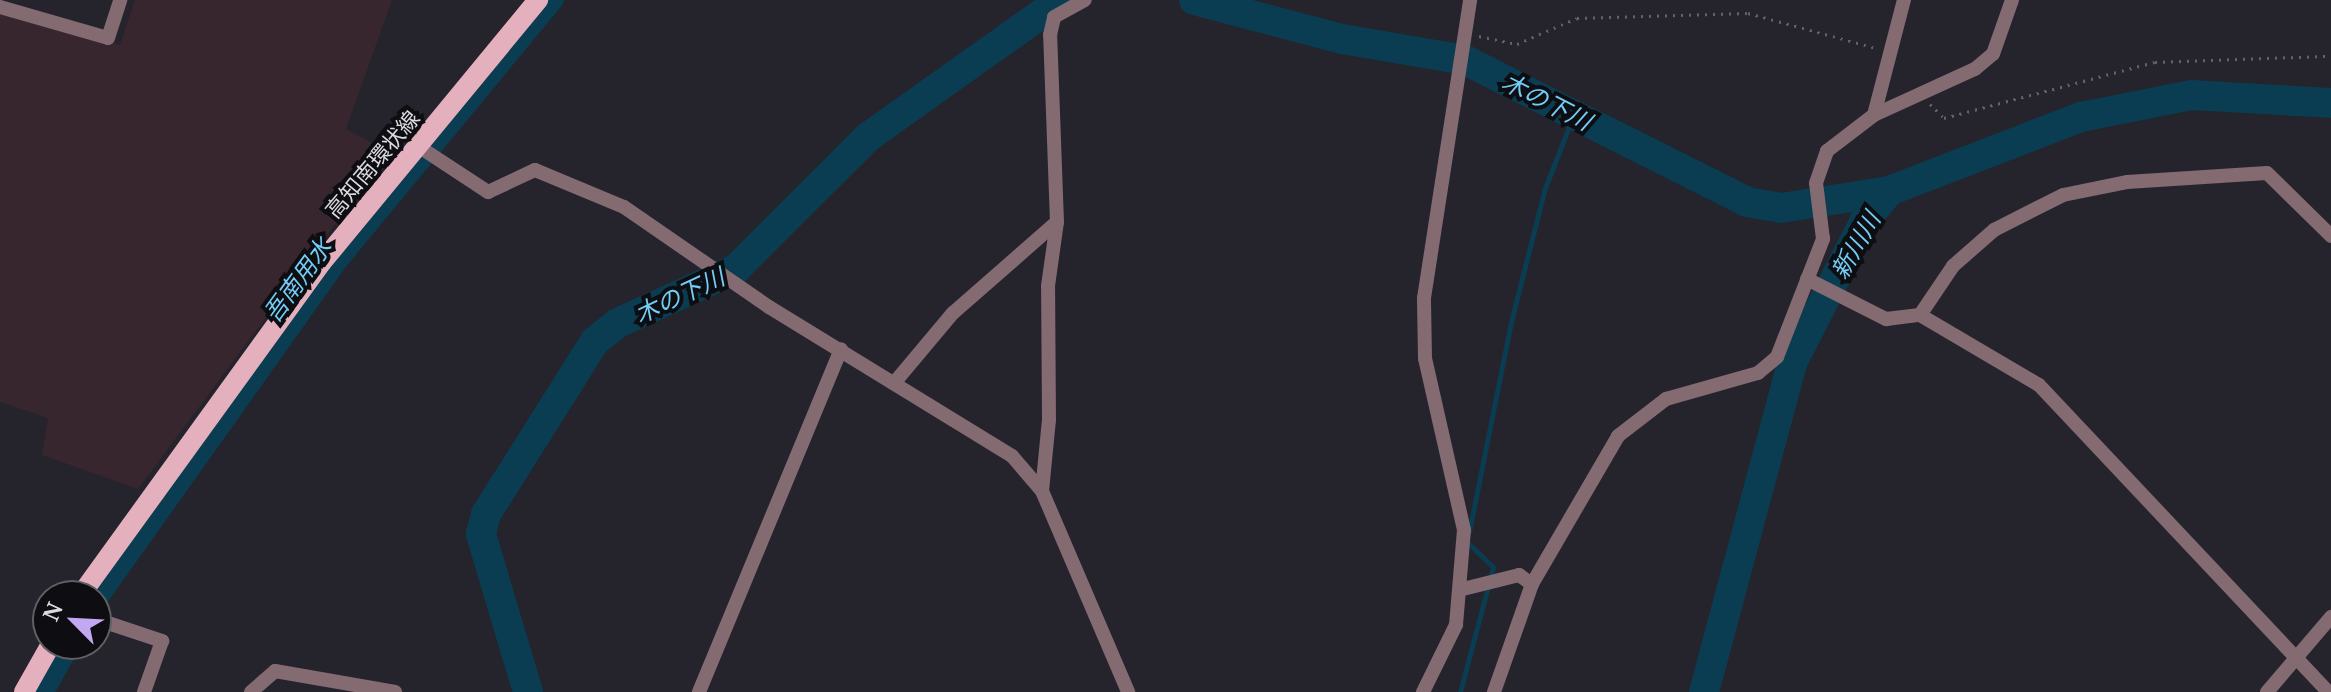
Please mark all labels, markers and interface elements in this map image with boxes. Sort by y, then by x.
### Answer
water label: 木の下川 [1498,66,1596,136]
street label: 高知南環状線 [319,105,425,223]
water label: 新川川 [1825,207,1885,283]
water label: 吾南用水 [257,233,337,327]
water label: 木の下川 [629,262,729,328]
north arrow [32,580,112,660]
text: N [35,597,69,625]

